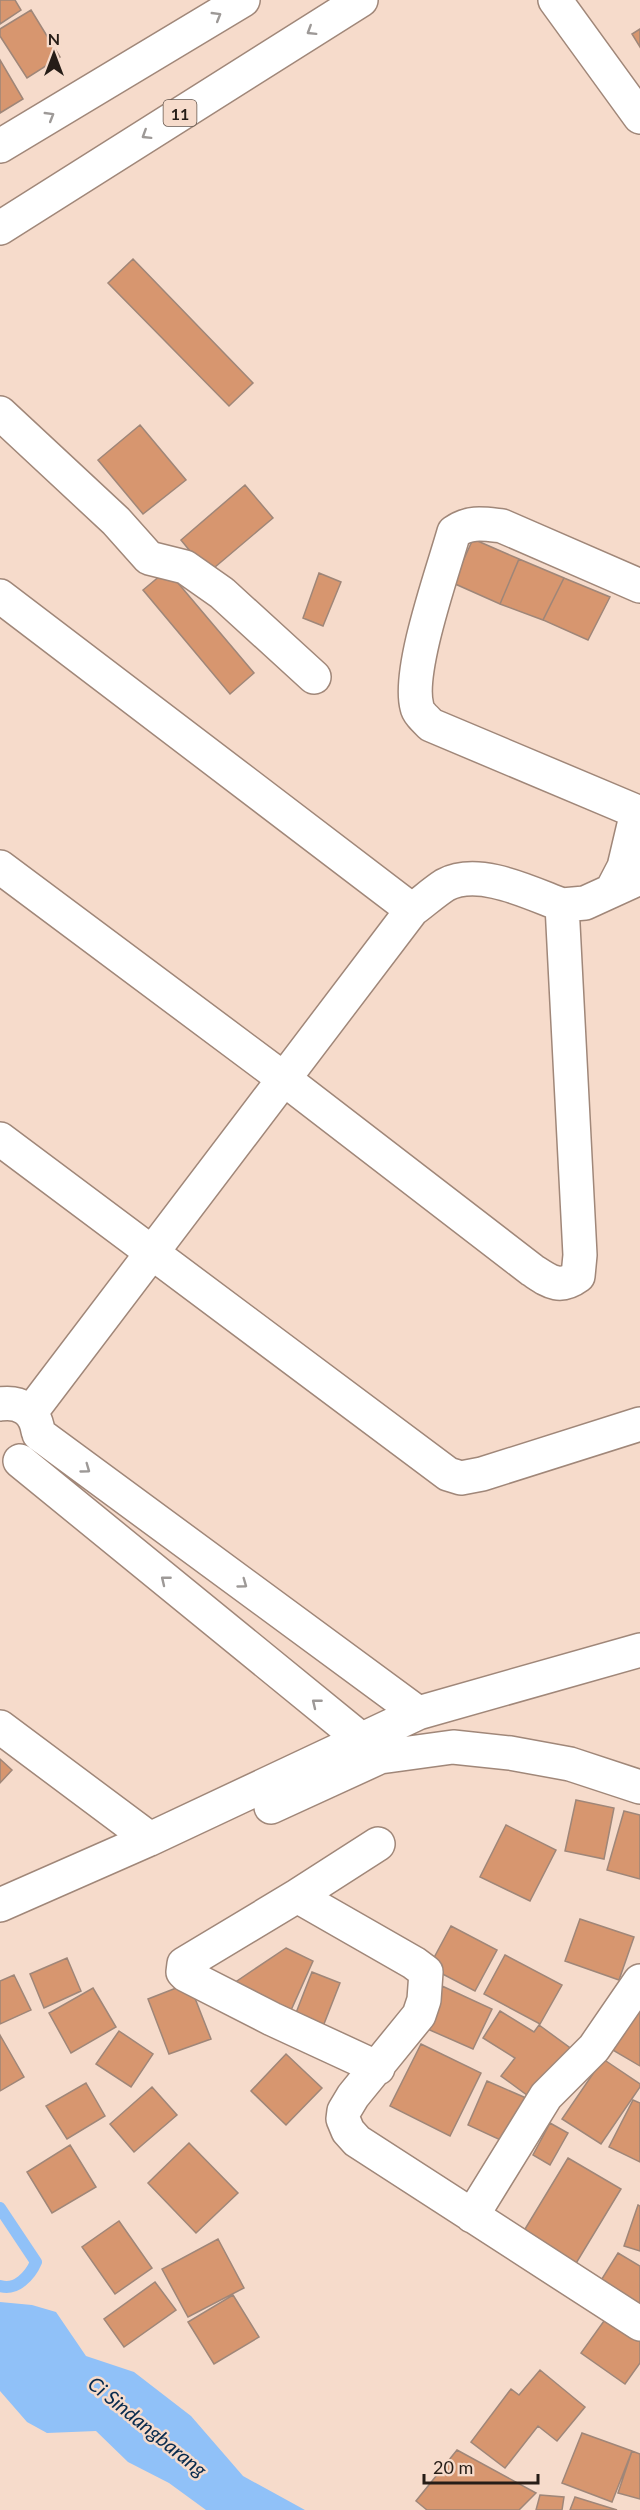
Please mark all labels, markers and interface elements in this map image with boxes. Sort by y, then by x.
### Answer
one-way arrow [211,11,221,23]
one-way arrow [307,23,317,35]
north arrow [24,24,84,84]
text: N [48,29,60,48]
road number: 11 [164,100,196,126]
one-way arrow [44,112,54,123]
one-way arrow [142,128,153,139]
one-way arrow [79,1461,90,1472]
one-way arrow [161,1576,172,1587]
one-way arrow [237,1577,248,1588]
one-way arrow [312,1699,323,1710]
water label: Ci Sindangbarang [84,2371,212,2481]
scale bar [424,2447,538,2485]
text: 20 m [433,2456,473,2478]

